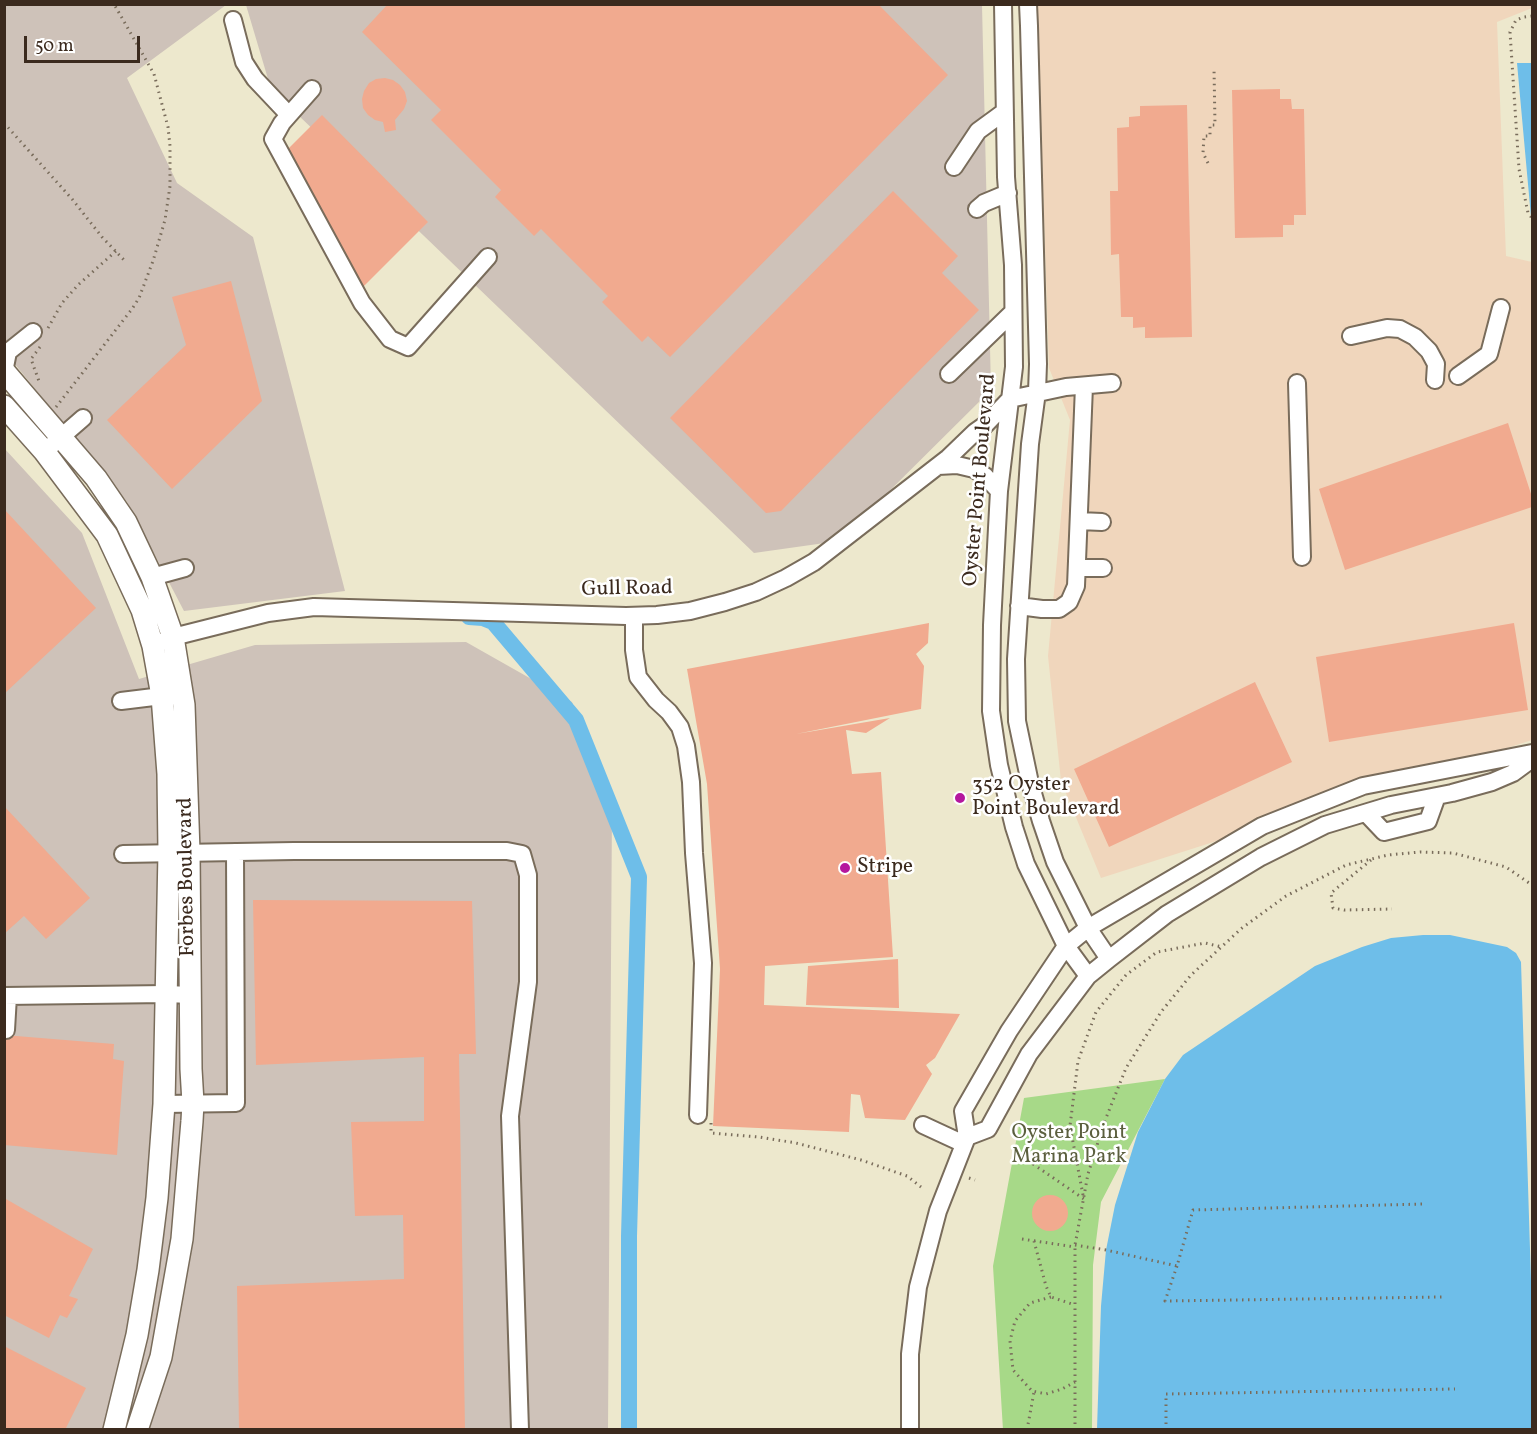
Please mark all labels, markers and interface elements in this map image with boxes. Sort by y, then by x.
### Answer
scale bar [27,24,142,62]
text: 50 m [35,34,74,59]
street label: Oyster Point Boulevard [959,373,1003,587]
street label: Gull Road [581,577,673,603]
place label: 352 Oyster Point Boulevard [972,773,1120,823]
marker: 352 Oyster Point Boulevard [953,791,967,805]
street label: Forbes Boulevard [174,797,202,957]
place label: Stripe [857,855,913,881]
marker: Stripe [838,861,852,875]
park label: Oyster Point Marina Park [1011,1121,1127,1171]

